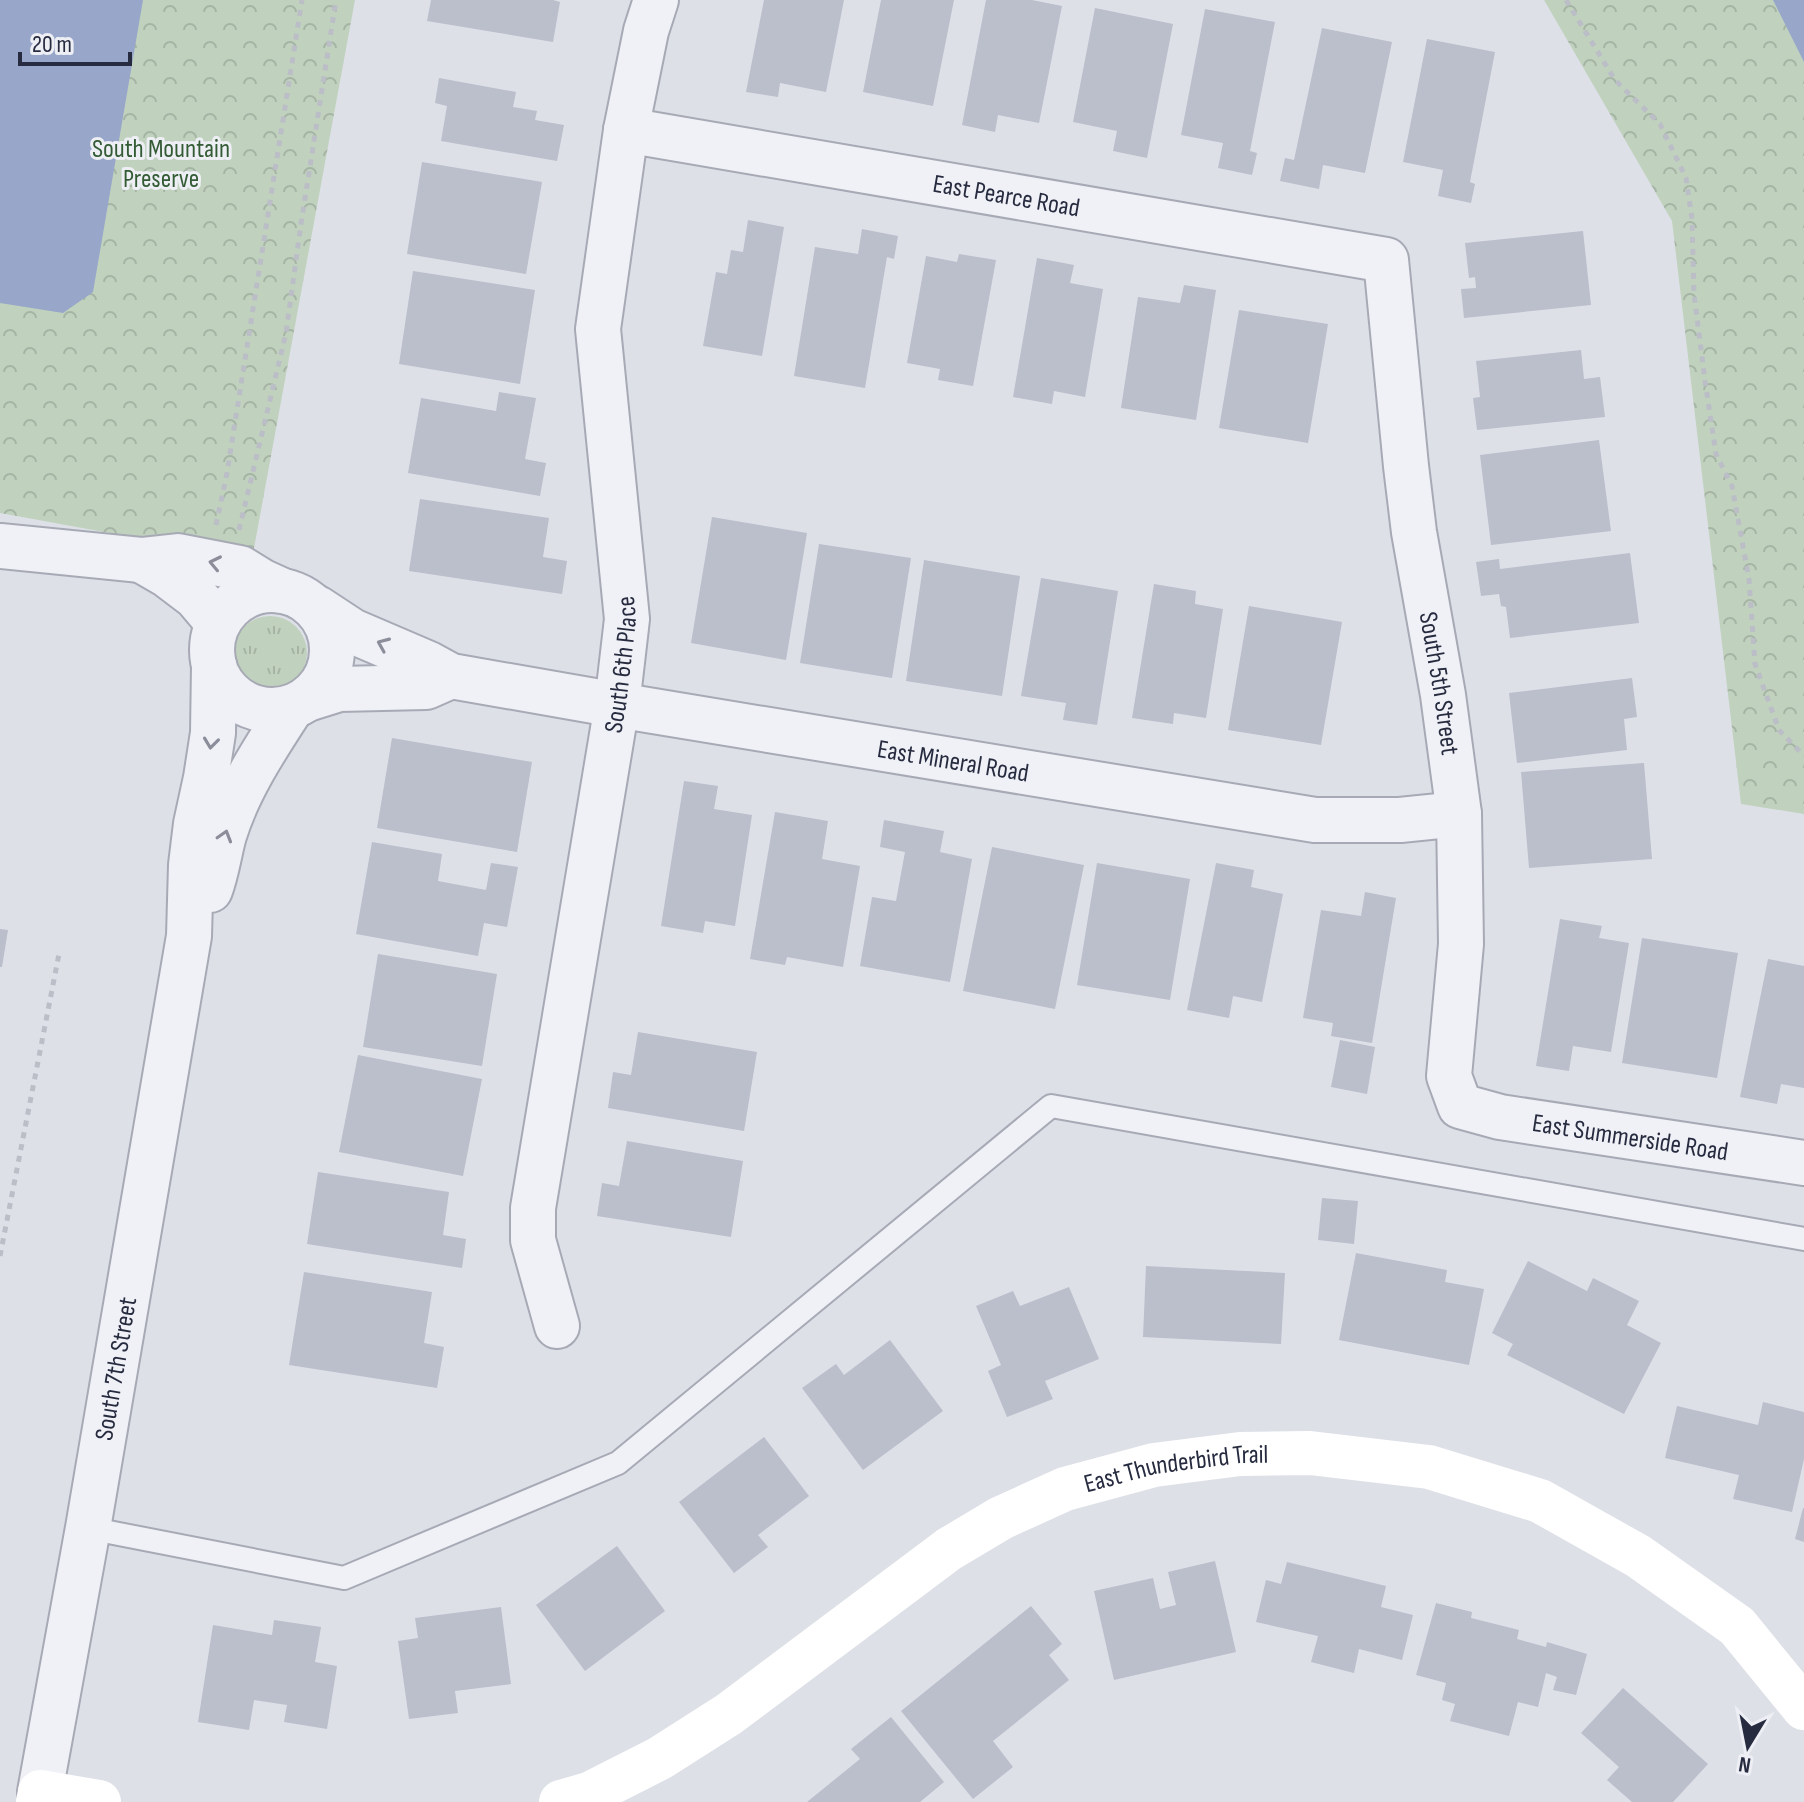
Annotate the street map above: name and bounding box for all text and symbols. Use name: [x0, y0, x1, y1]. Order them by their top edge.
scale bar: [20, 16, 130, 66]
text: 20 m: [32, 30, 72, 59]
park label: South Mountain Preserve: [92, 134, 230, 195]
street label: East Pearce Road: [930, 169, 1082, 224]
one-way arrow: [208, 555, 222, 572]
street label: South 6th Place: [599, 595, 644, 735]
street label: South 5th Street: [1411, 610, 1465, 757]
one-way arrow: [377, 638, 391, 654]
street label: East Mineral Road: [875, 734, 1031, 790]
one-way arrow: [203, 736, 220, 750]
one-way arrow: [216, 830, 232, 844]
street label: East Summerside Road: [1530, 1108, 1730, 1168]
street label: South 7th Street: [89, 1295, 144, 1443]
street label: East Thunderbird Trail: [1081, 1440, 1269, 1500]
north arrow: [1708, 1706, 1788, 1786]
text: N: [1737, 1750, 1753, 1779]

